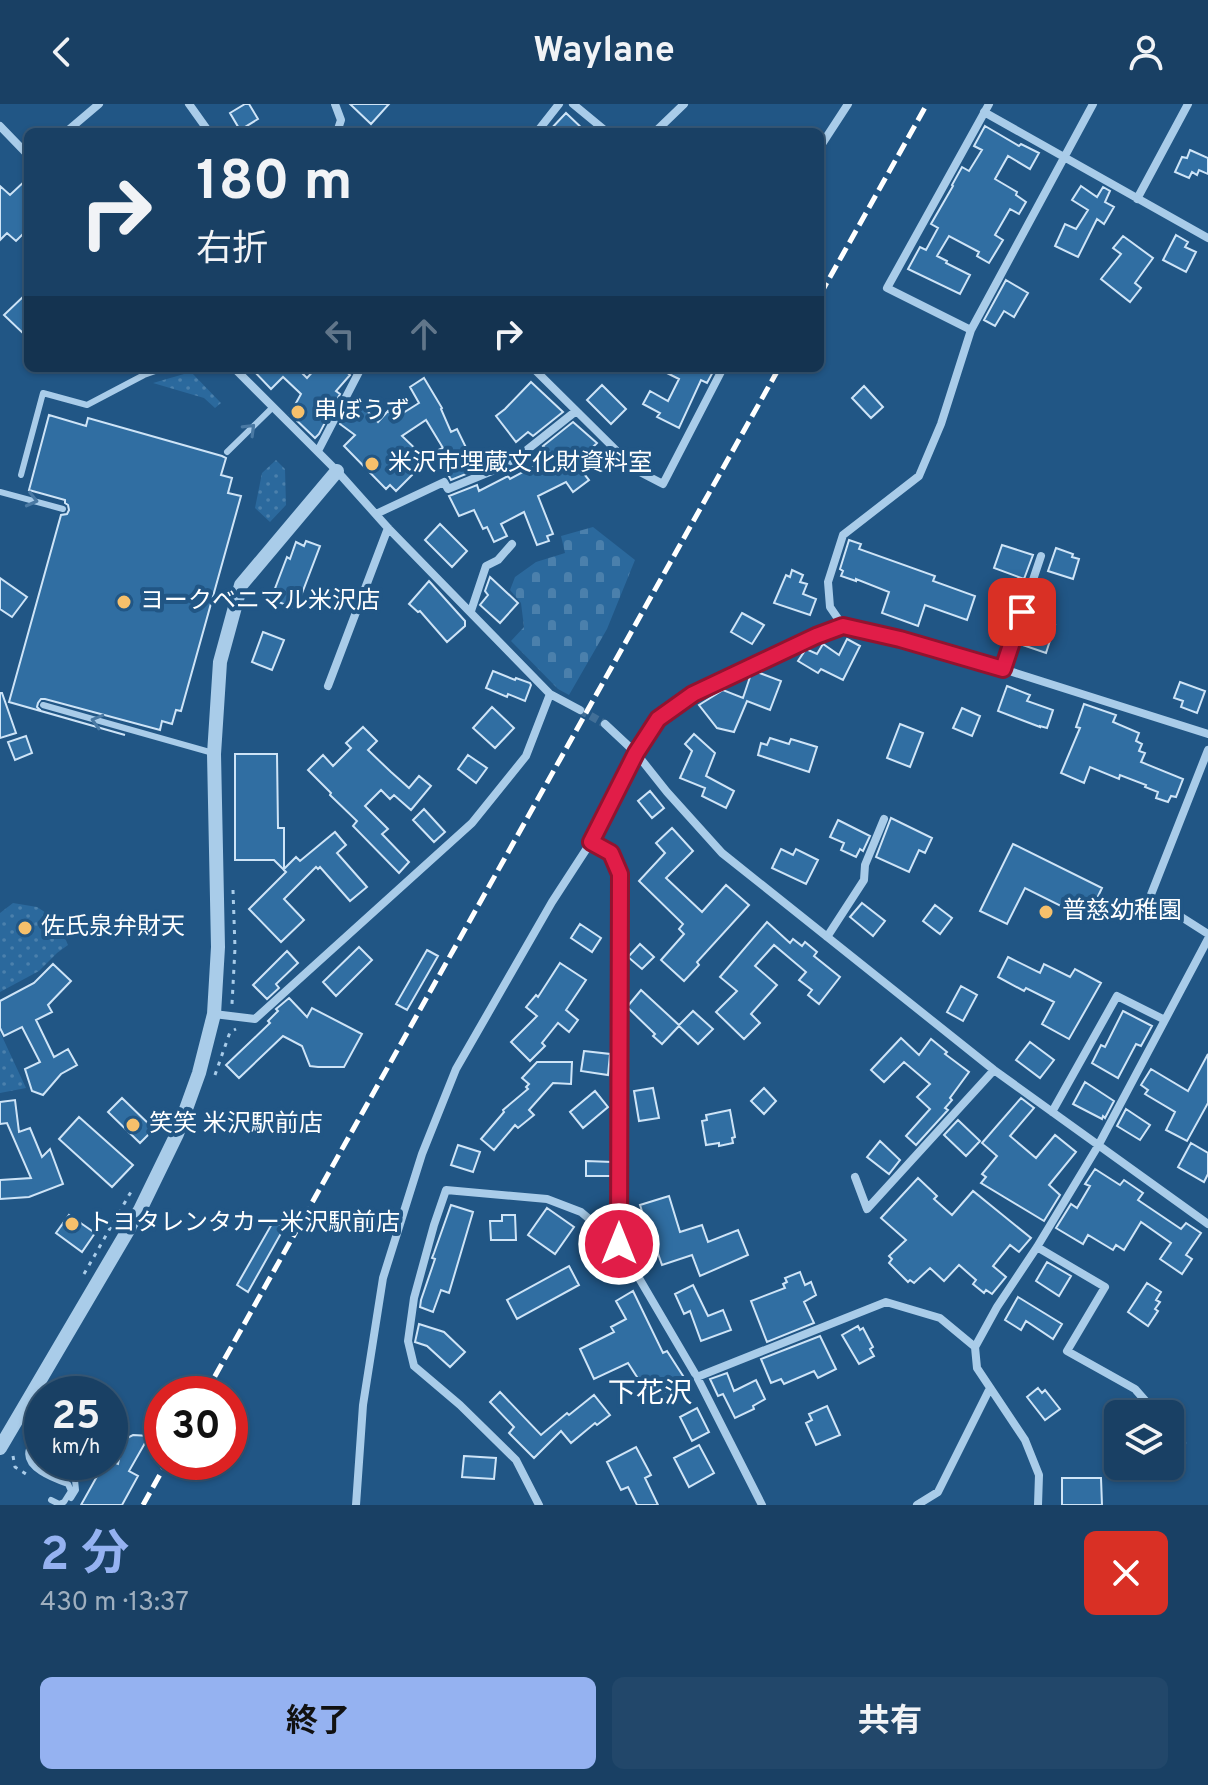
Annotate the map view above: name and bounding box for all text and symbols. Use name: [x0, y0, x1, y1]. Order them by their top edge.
text: Waylane: [533, 29, 675, 75]
icon: back: [40, 30, 84, 74]
icon: person: [1124, 30, 1168, 74]
text: 180 m: [196, 149, 353, 219]
icon: right: [64, 160, 168, 264]
text: 右折: [196, 228, 268, 274]
icon: left: [318, 312, 362, 356]
icon: ahead: [402, 312, 446, 356]
icon: right: [486, 312, 530, 356]
place label: 串ぼうず: [314, 397, 410, 427]
marker: 串ぼうず: [289, 403, 307, 421]
one-way arrow: [241, 424, 255, 438]
place label: 米沢市埋蔵文化財資料室: [388, 449, 652, 479]
marker: 米沢市埋蔵文化財資料室: [363, 455, 381, 473]
one-way arrow: [24, 491, 38, 508]
pin: [988, 578, 1056, 646]
place label: ヨークベニマル米沢店: [140, 587, 380, 617]
icon: arrive: [1000, 590, 1044, 634]
marker: ヨークベニマル米沢店: [115, 593, 133, 611]
one-way arrow: [91, 714, 105, 730]
place label: 普慈幼稚園: [1062, 897, 1182, 927]
marker: 普慈幼稚園: [1037, 903, 1055, 921]
place label: 佐氏泉弁財天: [41, 913, 185, 943]
marker: 佐氏泉弁財天: [16, 919, 34, 937]
place label: 笑笑 米沢駅前店: [149, 1110, 323, 1140]
marker: 笑笑 米沢駅前店: [124, 1116, 142, 1134]
position arrow: [577, 1202, 661, 1286]
place label: トヨタレンタカー米沢駅前店: [88, 1209, 400, 1239]
marker: トヨタレンタカー米沢駅前店: [63, 1215, 81, 1233]
speed limit sign: 30: [144, 1376, 248, 1480]
district label: 下花沢: [608, 1377, 692, 1413]
text: 25: [52, 1393, 100, 1443]
map controls: [1104, 1400, 1184, 1480]
button: layers: [1104, 1400, 1184, 1480]
text: km/h: [52, 1435, 100, 1461]
text: 2 分: [40, 1527, 129, 1587]
button: close: [1084, 1531, 1168, 1615]
text: 430 m · 13:37: [40, 1587, 189, 1620]
button: 終了: [40, 1677, 596, 1769]
button: 共有: [612, 1677, 1168, 1769]

